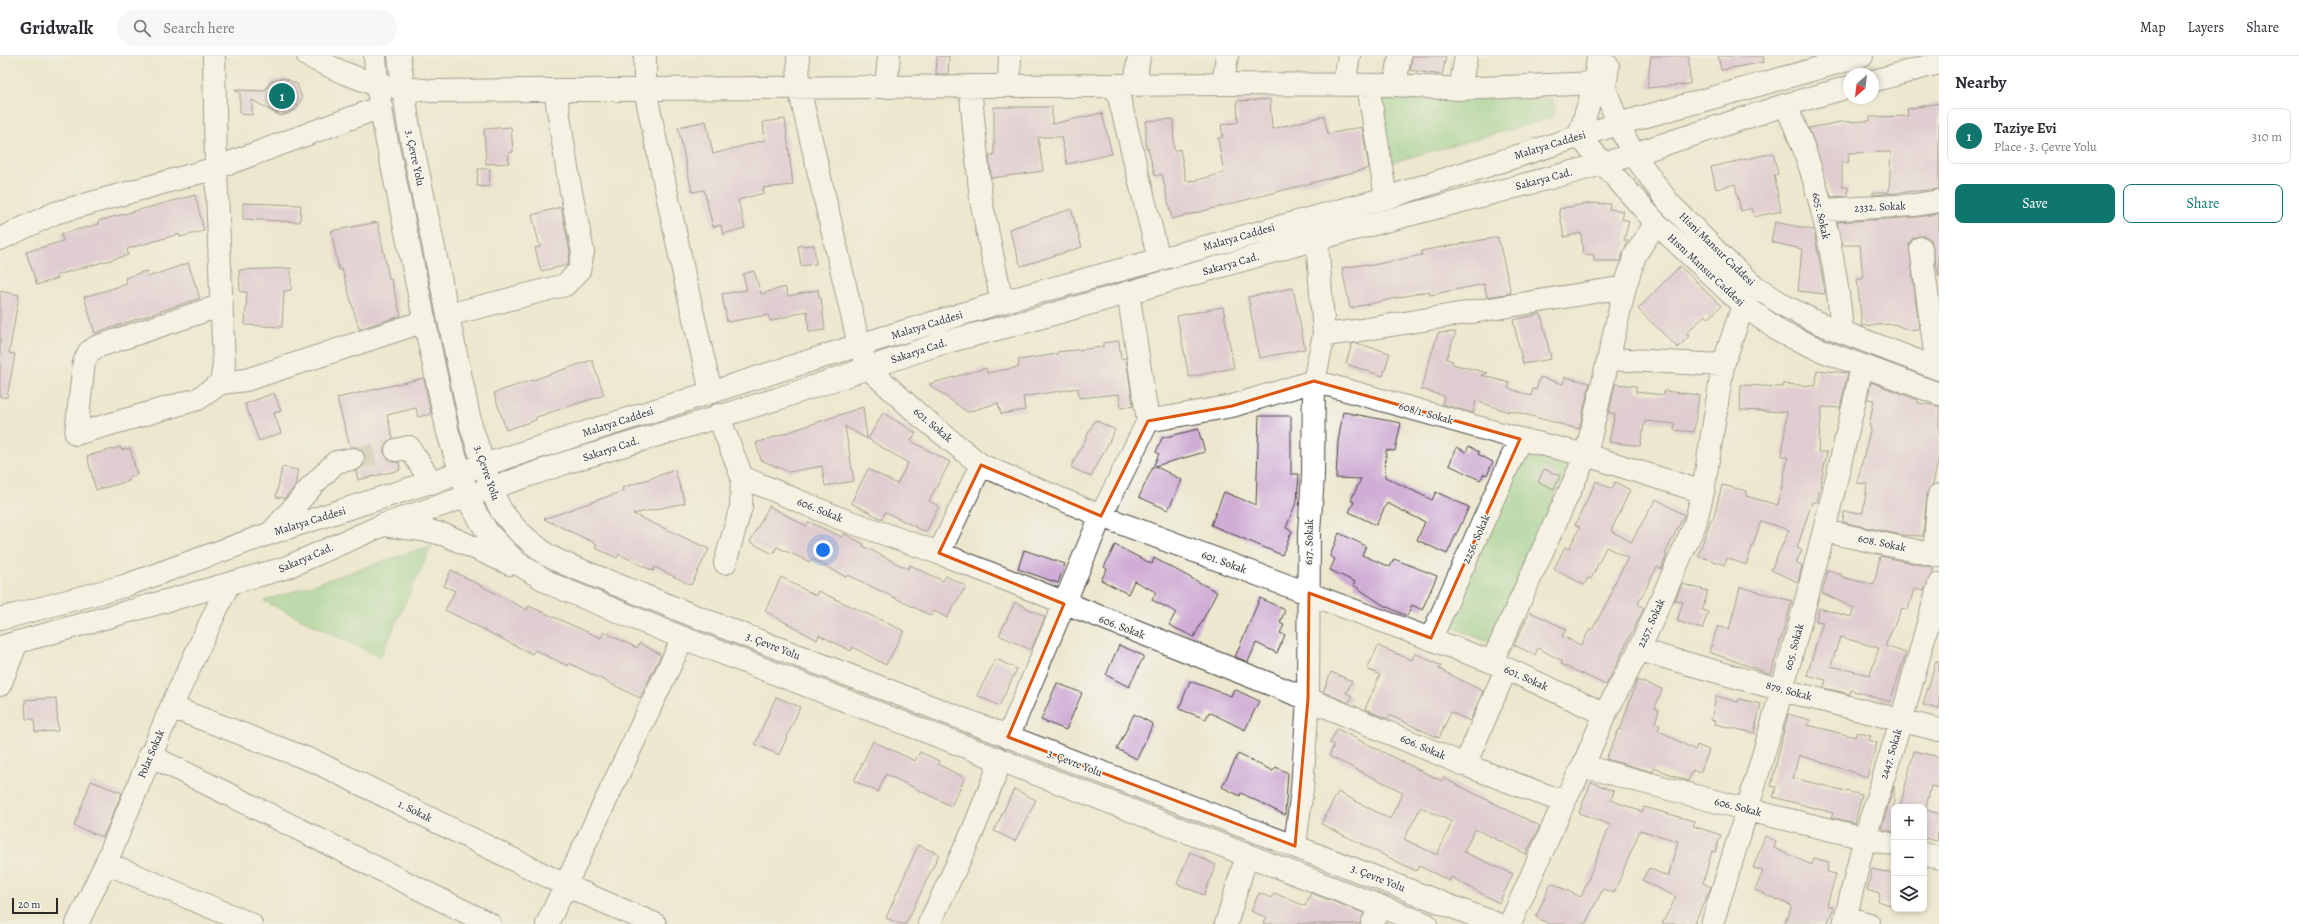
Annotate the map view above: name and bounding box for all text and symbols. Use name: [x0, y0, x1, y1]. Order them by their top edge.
search box: [117, 10, 397, 46]
text: Gridwalk: [20, 15, 93, 41]
icon: search: [131, 17, 153, 39]
text: Search here: [163, 18, 235, 38]
text: Map: [2140, 18, 2166, 37]
text: Layers: [2188, 18, 2224, 37]
text: Share: [2246, 18, 2279, 37]
north arrow: [1843, 68, 1879, 104]
text: Nearby: [1955, 71, 2006, 94]
pin: 1: [269, 81, 295, 111]
text: Taziye Evi: [1994, 118, 2057, 138]
street label: Malatya Caddesi: [1512, 127, 1588, 163]
street label: 3. Çevre Yolu: [402, 128, 428, 188]
text: 1: [1967, 128, 1971, 145]
text: 310 m: [2252, 128, 2282, 145]
text: Place · 3. Çevre Yolu: [1994, 138, 2097, 155]
street label: Sakarya Cad.: [1514, 164, 1574, 194]
button: Save: [1955, 184, 2115, 223]
button: Share: [2123, 184, 2283, 223]
street label: 605. Sokak: [1808, 191, 1834, 242]
street label: 2332. Sokak: [1854, 198, 1907, 216]
street label: Hisni Mansur Caddesi: [1676, 209, 1758, 289]
street label: Malatya Caddesi: [1201, 220, 1277, 254]
street label: Hısnı Mansur Caddesi: [1664, 230, 1748, 310]
street label: Sakarya Cad.: [1201, 249, 1261, 279]
street label: Malatya Caddesi: [889, 307, 965, 343]
street label: Sakarya Cad.: [889, 335, 949, 367]
street label: 608/1. Sokak: [1397, 398, 1455, 428]
street label: Malatya Caddesi: [580, 403, 656, 441]
street label: 601. Sokak: [910, 404, 956, 446]
street label: Sakarya Cad.: [581, 433, 641, 465]
street label: 3. Çevre Yolu: [471, 444, 503, 503]
street label: 606. Sokak: [795, 494, 846, 526]
street label: Malatya Caddesi: [272, 503, 348, 539]
street label: 2256. Sokak: [1458, 511, 1494, 566]
street label: 617. Sokak: [1301, 518, 1317, 565]
street label: 608. Sokak: [1857, 531, 1908, 555]
street label: Sakarya Cad.: [276, 540, 336, 576]
your location: [813, 540, 833, 560]
street label: 601. Sokak: [1199, 547, 1249, 577]
street label: 2257. Sokak: [1634, 596, 1669, 650]
street label: 606. Sokak: [1097, 611, 1148, 643]
street label: 605. Sokak: [1781, 621, 1808, 672]
street label: 3. Çevre Yolu: [744, 629, 802, 663]
street label: 601. Sokak: [1502, 662, 1551, 695]
street label: 879. Sokak: [1764, 678, 1814, 704]
street label: 2447. Sokak: [1876, 726, 1906, 781]
street label: Polat Sokak: [134, 727, 168, 781]
street label: 606. Sokak: [1398, 731, 1449, 764]
street label: 3. Çevre Yolu: [1046, 746, 1104, 780]
street label: 606. Sokak: [1713, 794, 1764, 820]
street label: 1. Sokak: [396, 796, 435, 826]
map controls: [1891, 804, 1927, 912]
button: +: [1891, 804, 1927, 840]
button: −: [1891, 840, 1927, 876]
street label: 3. Çevre Yolu: [1349, 861, 1407, 895]
button: layers: [1891, 876, 1927, 912]
scale bar: [12, 896, 58, 915]
text: 20 m: [18, 897, 40, 912]

